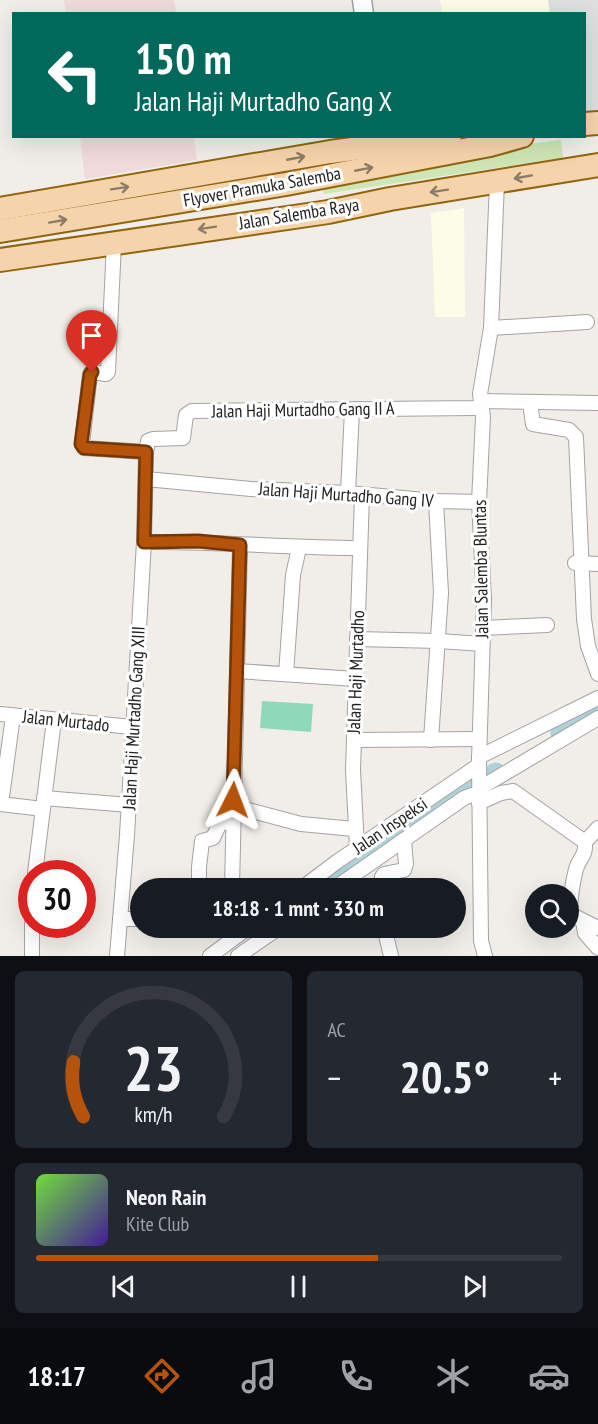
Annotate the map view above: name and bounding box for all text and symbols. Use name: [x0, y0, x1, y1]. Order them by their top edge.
text: 150 m: [135, 31, 232, 86]
icon: left: [36, 36, 114, 114]
text: Jalan Haji Murtadho Gang X: [135, 84, 392, 118]
one-way arrow: [286, 152, 306, 163]
street label: Flyover Pramuka Salemba: [181, 161, 343, 212]
one-way arrow: [354, 163, 373, 174]
one-way arrow: [514, 172, 534, 183]
one-way arrow: [109, 182, 129, 193]
one-way arrow: [429, 186, 449, 197]
street label: Jalan Salemba Raya: [236, 193, 361, 235]
one-way arrow: [47, 216, 67, 227]
one-way arrow: [198, 223, 218, 234]
pin: [66, 310, 117, 372]
icon: arrive: [75, 319, 108, 352]
street label: Jalan Haji Murtadho Gang II A: [210, 396, 395, 423]
street label: Jalan Haji Murtadho Gang IV: [257, 477, 435, 512]
street label: Jalan Salemba Bluntas: [468, 500, 493, 639]
street label: Jalan Haji Murtadho: [342, 610, 369, 735]
street label: Jalan Haji Murtadho Gang XIII: [117, 626, 150, 811]
street label: Jalan Murtado: [21, 704, 111, 737]
position arrow: [201, 768, 265, 832]
street label: Jalan Inspeksi: [347, 792, 431, 859]
speed limit sign: 30: [18, 860, 96, 938]
map controls: [525, 884, 579, 938]
button: search: [525, 884, 579, 938]
text: 18:18 · 1 mnt · 330 m: [212, 894, 384, 922]
text: AC: [328, 1017, 346, 1043]
text: 23: [123, 1027, 183, 1108]
text: 20.5°: [400, 1047, 490, 1105]
text: −: [328, 1056, 341, 1099]
text: +: [548, 1056, 562, 1099]
text: km/h: [134, 1100, 172, 1128]
text: Neon Rain: [126, 1183, 206, 1211]
text: Kite Club: [126, 1211, 189, 1237]
icon: previous: [107, 1270, 140, 1303]
icon: pause: [282, 1270, 315, 1303]
icon: next: [458, 1270, 491, 1303]
icon: directions: [141, 1355, 183, 1397]
icon: music: [238, 1355, 280, 1397]
icon: phone: [335, 1355, 377, 1397]
icon: climate: [432, 1355, 474, 1397]
icon: car: [528, 1355, 570, 1397]
text: 18:17: [27, 1359, 86, 1393]

